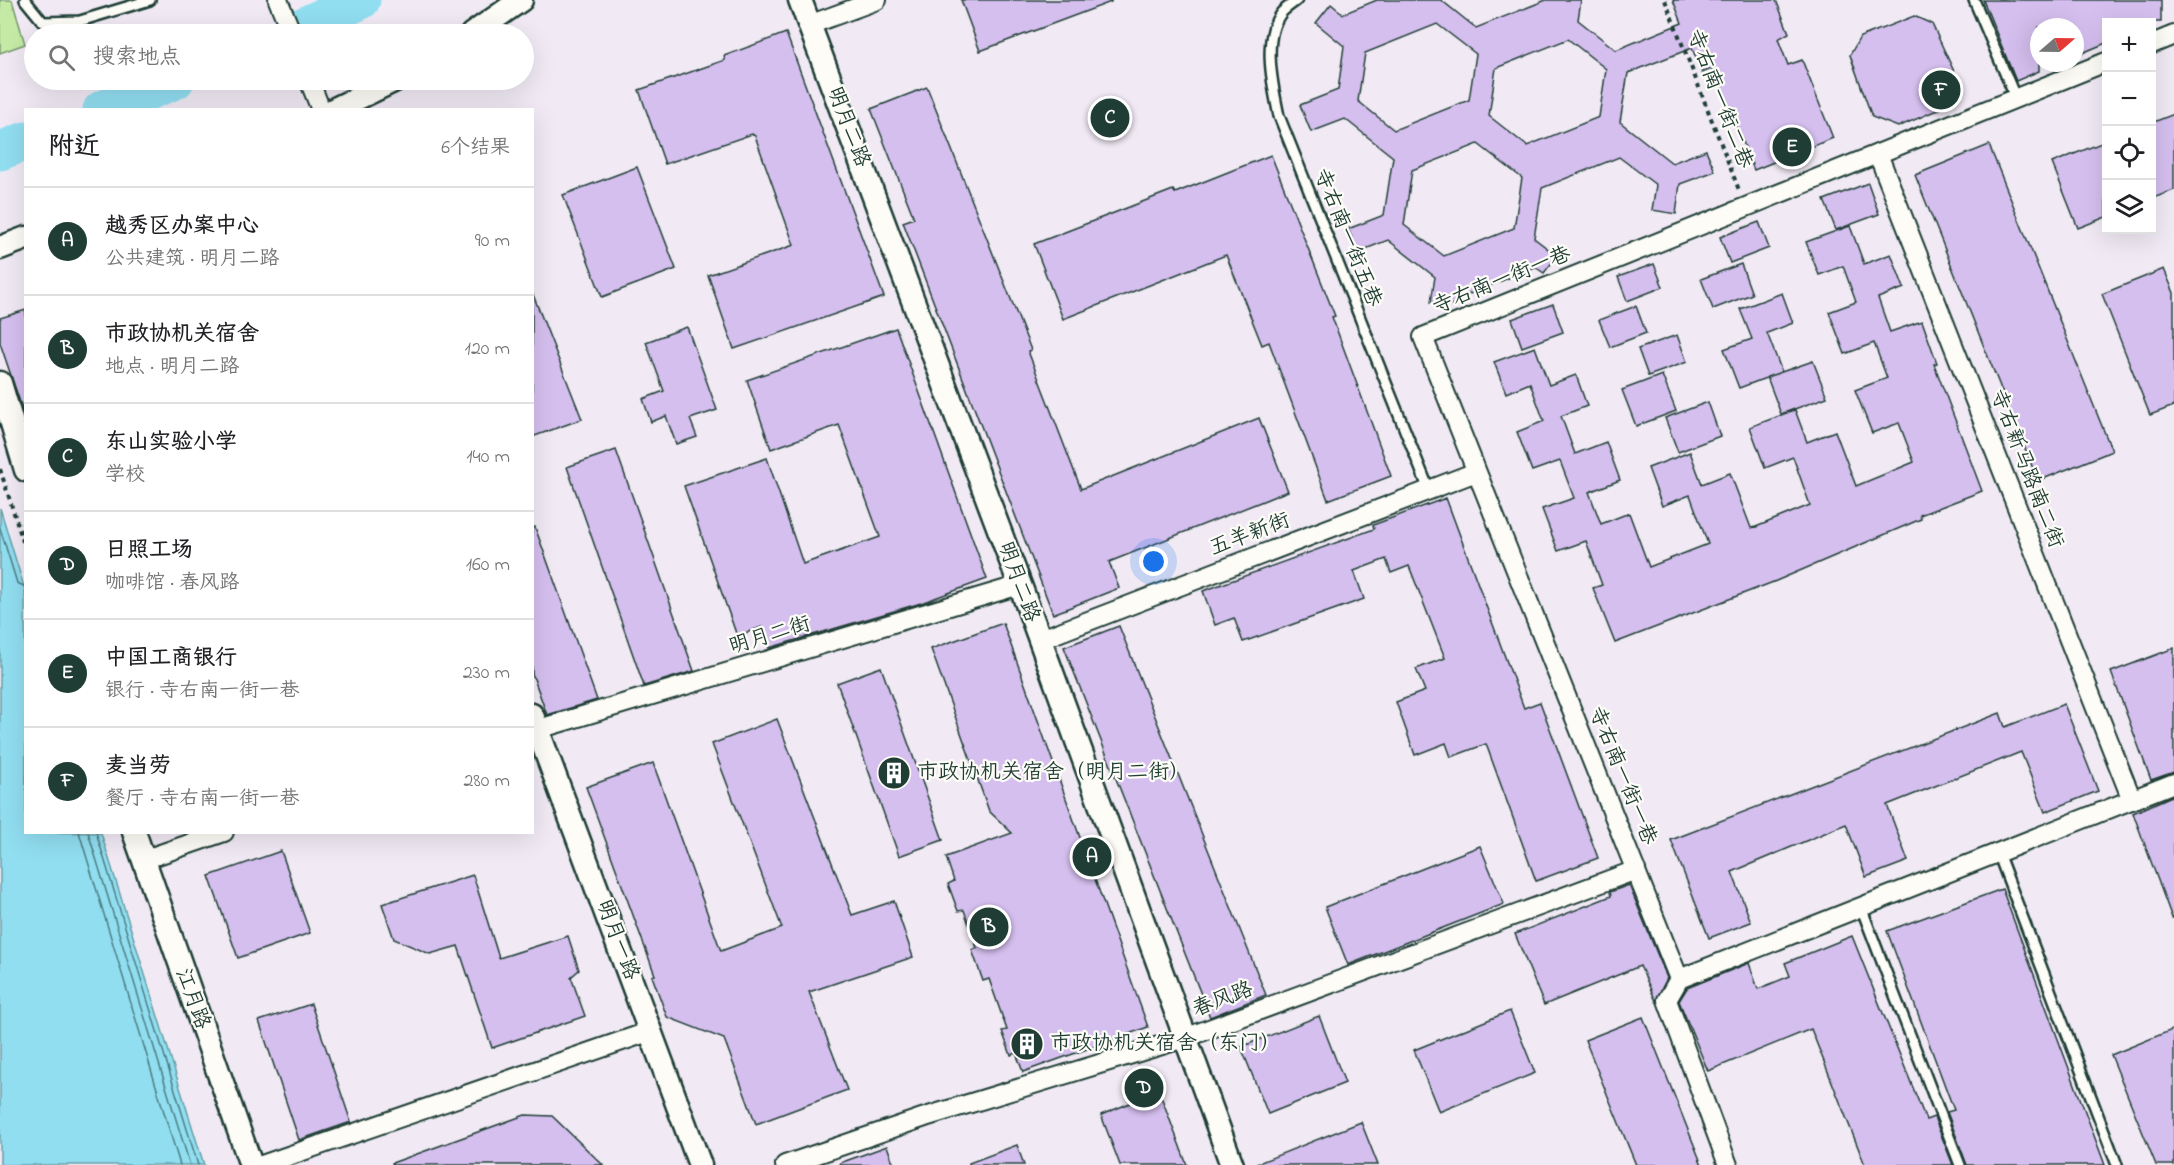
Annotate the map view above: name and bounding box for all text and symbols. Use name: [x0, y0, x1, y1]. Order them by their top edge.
north arrow: [2030, 18, 2084, 72]
map controls: [2102, 18, 2156, 234]
button: +: [2102, 18, 2156, 72]
search box: [24, 24, 534, 90]
street label: 寺右南一街二巷: [1679, 25, 1759, 173]
icon: search: [45, 41, 78, 74]
text: 搜索地点: [93, 42, 181, 74]
pin: F: [1922, 68, 1960, 112]
button: −: [2102, 72, 2156, 126]
street label: 明月二路: [819, 82, 877, 172]
pin: C: [1090, 96, 1130, 140]
pin: E: [1772, 124, 1812, 170]
button: locate: [2102, 126, 2156, 180]
text: 附近: [48, 129, 100, 167]
text: 6个结果: [441, 134, 510, 163]
street label: 寺右南一街五巷: [1306, 164, 1388, 312]
button: layers: [2102, 180, 2156, 234]
text: 越秀区办案中心: [105, 211, 259, 243]
text: A: [61, 227, 74, 256]
text: 90 m: [475, 227, 510, 256]
street label: 寺右南一街一巷: [1428, 240, 1576, 322]
text: 公共建筑 · 明月二路: [105, 245, 279, 274]
text: 市政协机关宿舍: [105, 319, 259, 351]
text: B: [61, 335, 74, 364]
text: 120 m: [465, 335, 510, 364]
text: 地点 · 明月二路: [105, 353, 239, 382]
street label: 寺右新马路南二街: [1982, 385, 2070, 553]
text: 东山实验小学: [105, 427, 237, 459]
text: C: [62, 443, 73, 472]
text: 140 m: [466, 443, 510, 472]
text: 学校: [105, 461, 145, 490]
street label: 五羊新街: [1205, 506, 1295, 564]
text: 日照工场: [105, 535, 193, 567]
street label: 明月二路: [990, 537, 1046, 627]
your location: [1139, 547, 1168, 576]
text: D: [60, 551, 75, 580]
text: 160 m: [466, 551, 510, 580]
text: 咖啡馆 · 春风路: [105, 569, 239, 598]
street label: 明月二街: [725, 609, 815, 663]
text: 中国工商银行: [105, 643, 237, 675]
text: E: [61, 659, 74, 688]
text: 230 m: [463, 659, 510, 688]
text: 银行 · 寺右南一街一巷: [105, 677, 299, 706]
street label: 寺右南一街一巷: [1581, 702, 1663, 850]
text: 麦当劳: [105, 751, 171, 783]
building icon: 市政协机关宿舍（明月二街）: [876, 755, 912, 791]
place label: 市政协机关宿舍（明月二街）: [917, 758, 1190, 788]
text: F: [61, 767, 74, 796]
text: 280 m: [463, 767, 510, 796]
text: 餐厅 · 寺右南一街一巷: [105, 785, 299, 814]
pin: A: [1072, 834, 1112, 880]
street label: 明月一路: [588, 895, 646, 985]
pin: B: [970, 904, 1008, 950]
street label: 江月路: [167, 964, 217, 1034]
street label: 春风路: [1188, 975, 1258, 1025]
building icon: 市政协机关宿舍（东门）: [1009, 1026, 1045, 1062]
place label: 市政协机关宿舍（东门）: [1050, 1029, 1281, 1059]
pin: D: [1124, 1066, 1164, 1110]

